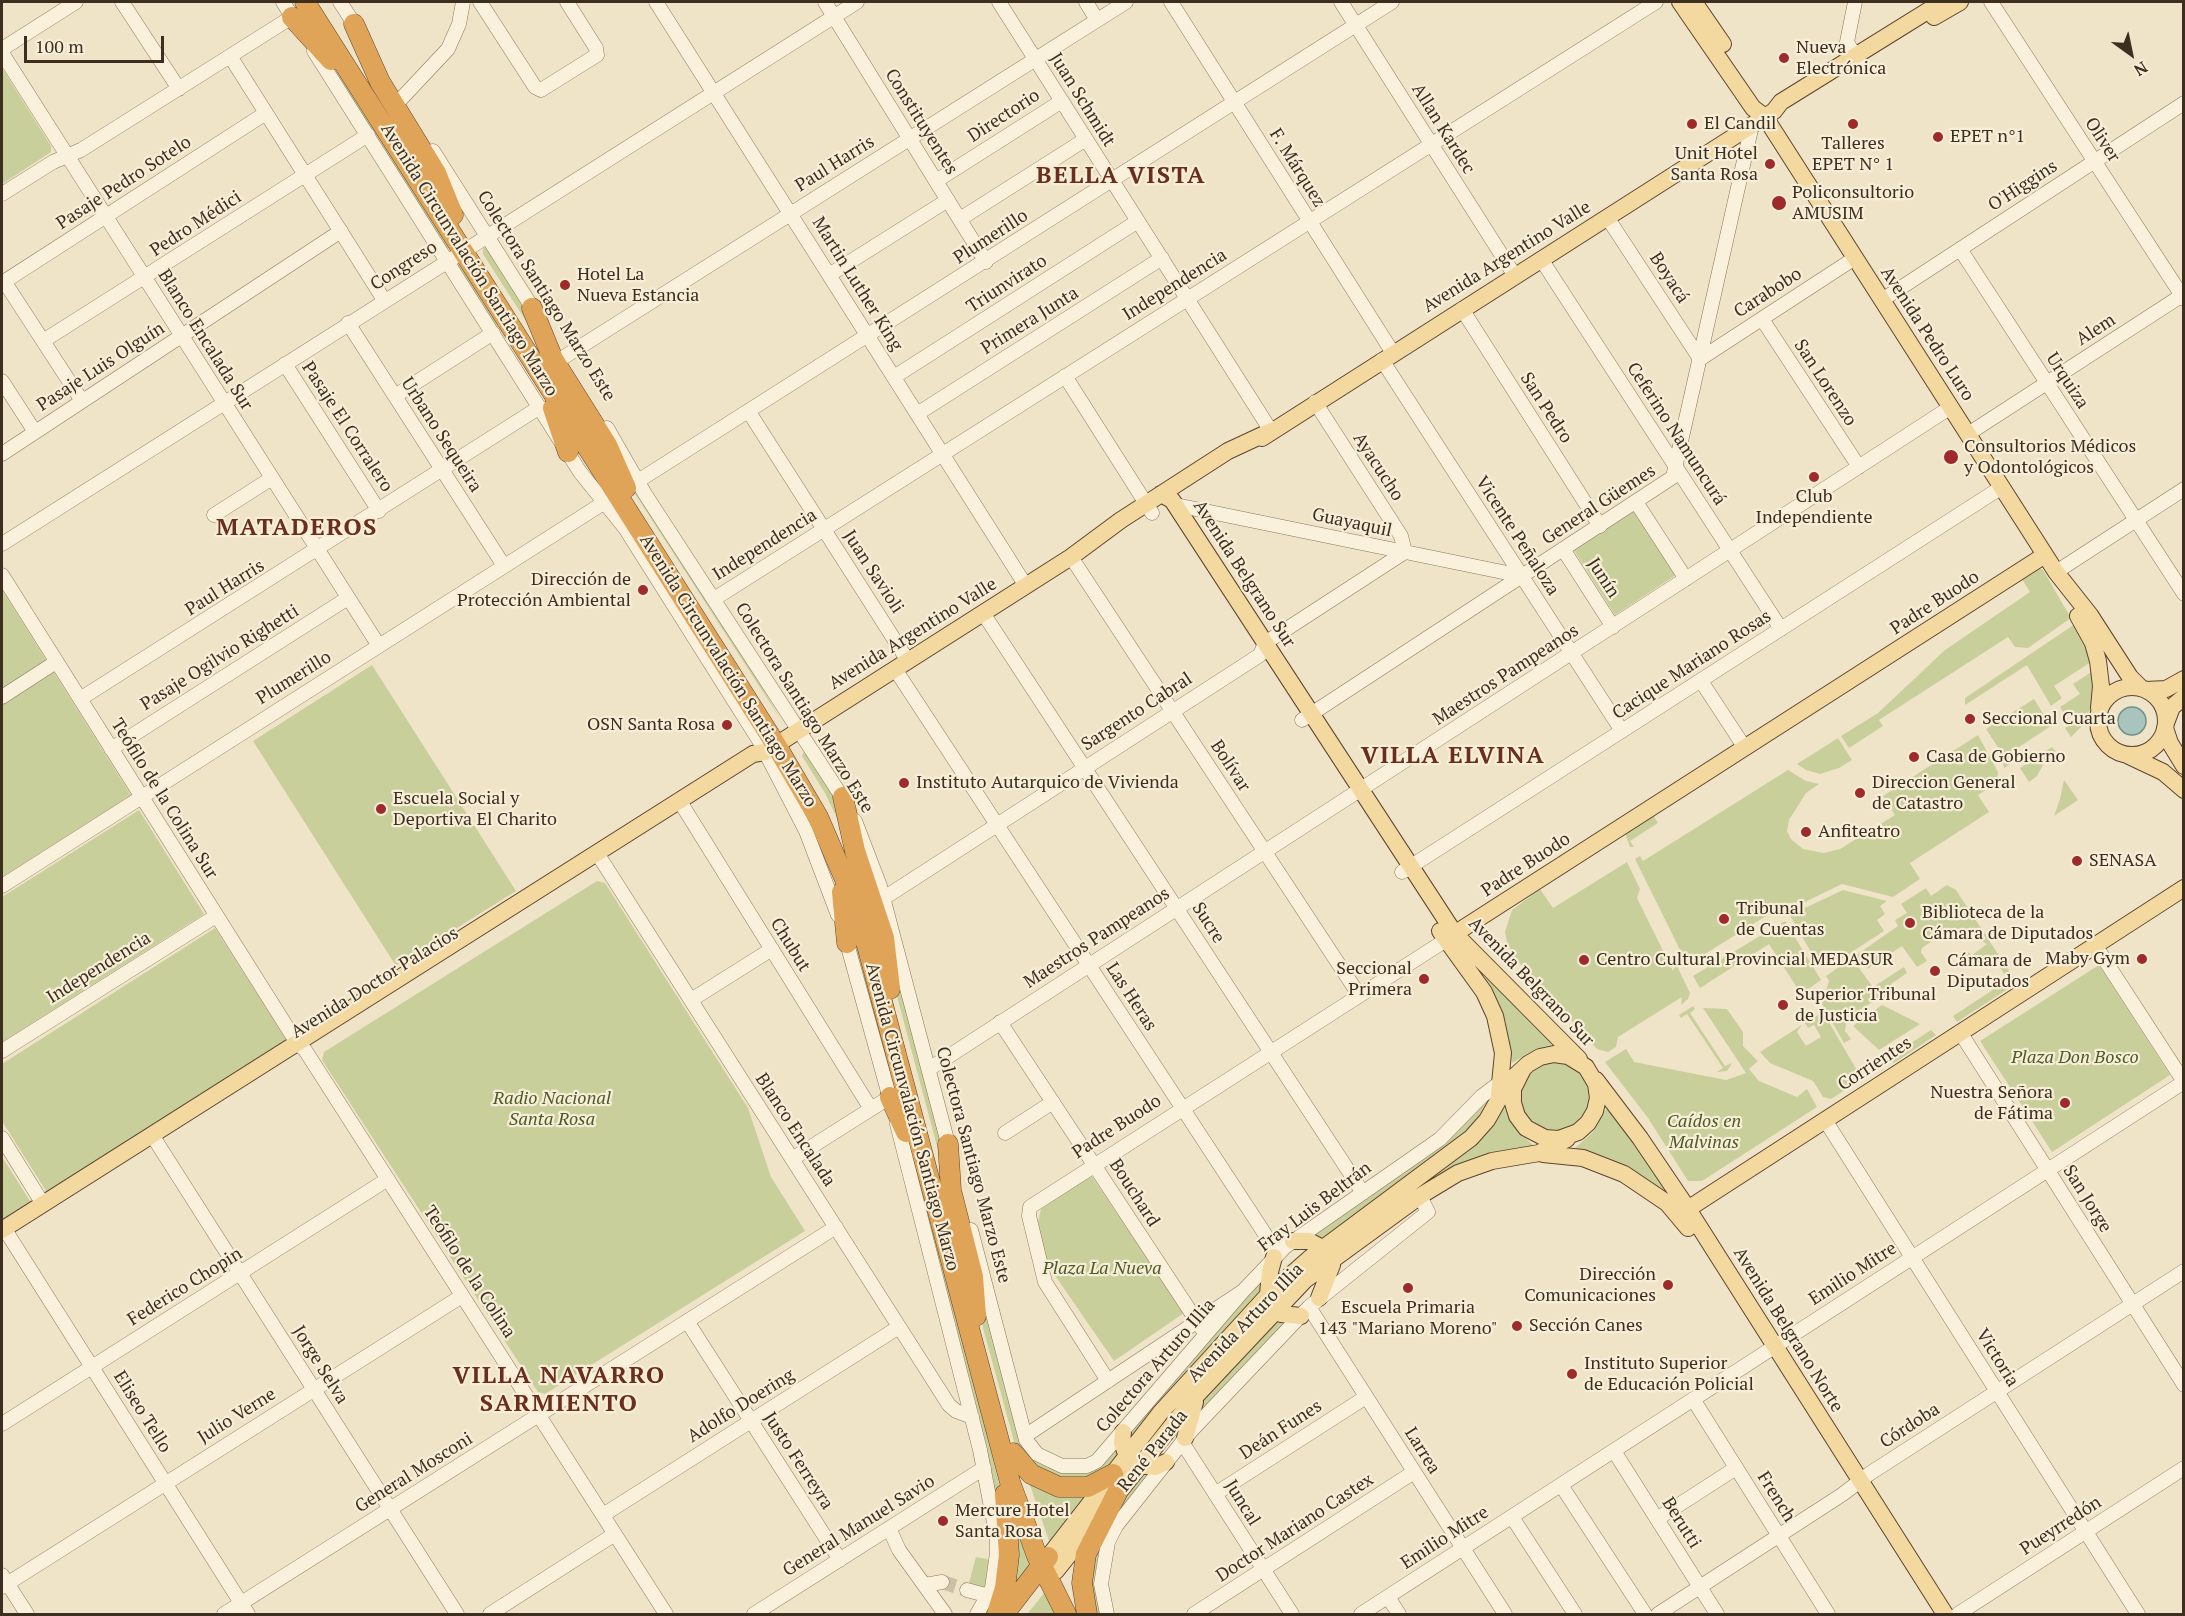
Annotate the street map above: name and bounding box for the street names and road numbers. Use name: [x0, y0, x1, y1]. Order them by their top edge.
street label: Juan Schmidt: [1045, 49, 1119, 151]
street label: Constituyentes: [880, 65, 962, 179]
street label: Allan Kardec: [1407, 80, 1479, 178]
street label: Directorio: [964, 85, 1044, 147]
street label: Oliver: [2080, 114, 2124, 166]
street label: Avenida Circunvalación Santiago Marzo: [376, 120, 562, 400]
street label: F. Márquez: [1264, 125, 1330, 211]
street label: Pasaje Pedro Sotelo: [53, 131, 195, 235]
street label: Paul Harris: [791, 131, 879, 197]
street label: O'Higgins: [1984, 156, 2062, 216]
street label: Pedro Médici: [146, 187, 246, 261]
street label: Colectora Santiago Marzo Este: [472, 187, 620, 405]
street label: Avenida Argentino Valle: [1419, 196, 1595, 318]
street label: Plumerillo: [950, 205, 1032, 269]
street label: Martin Luther King: [807, 213, 907, 355]
street label: Congreso: [367, 237, 441, 295]
street label: Independencia: [1119, 244, 1231, 326]
street label: Boyacá: [1645, 248, 1693, 308]
street label: Triunvirato: [963, 250, 1051, 318]
street label: Carabobo: [1730, 263, 1806, 323]
street label: Avenida Pedro Luro: [1875, 263, 1979, 405]
street label: Blanco Encalada Sur: [153, 266, 257, 414]
street label: Primera Junta: [977, 282, 1083, 360]
street label: Alem: [2072, 309, 2120, 351]
street label: Pasaje Luis Olguín: [33, 318, 169, 416]
street label: San Lorenzo: [1789, 336, 1861, 430]
street label: Urquiza: [2041, 349, 2093, 413]
street label: Pasaje El Corralero: [297, 358, 397, 496]
street label: Ceferino Namuncurá: [1622, 359, 1730, 509]
street label: San Pedro: [1515, 369, 1577, 447]
street label: Urbano Sequeira: [396, 374, 486, 496]
street label: Ayacucho: [1348, 429, 1408, 505]
street label: General Güemes: [1538, 460, 1660, 550]
street label: Vicente Peñaloza: [1470, 472, 1564, 600]
street label: Avenida Belgrano Sur: [1188, 496, 1300, 652]
street label: Independencia: [709, 504, 821, 586]
street label: Guayaquil: [1310, 504, 1394, 542]
street label: Juan Savioli: [838, 526, 908, 618]
street label: Avenida Circunvalación Santiago Marzo: [635, 531, 821, 811]
street label: Junín: [1582, 554, 1624, 602]
street label: Paul Harris: [181, 555, 269, 621]
street label: Padre Buodo: [1887, 566, 1983, 640]
street label: Avenida Argentino Valle: [825, 573, 1001, 695]
street label: Colectora Santiago Marzo Este: [730, 599, 878, 817]
street label: Pasaje Ogilvio Righetti: [137, 600, 303, 716]
street label: Cacique Mariano Rosas: [1609, 606, 1775, 724]
street label: Maestros Pampeanos: [1429, 620, 1583, 730]
street label: Plumerillo: [253, 647, 335, 709]
street label: Sargento Cabral: [1078, 668, 1196, 756]
street label: Teófilo de la Colina Sur: [106, 715, 222, 883]
street label: Bolívar: [1205, 736, 1255, 796]
street label: Padre Buodo: [1478, 828, 1574, 902]
street label: Maestros Pampeanos: [1020, 883, 1174, 993]
street label: Sucre: [1187, 899, 1229, 947]
street label: Avenida Belgrano Sur: [1464, 913, 1598, 1051]
street label: Chubut: [765, 914, 815, 976]
street label: Avenida Doctor Palacios: [287, 923, 463, 1043]
street label: Independencia: [43, 927, 155, 1009]
street label: Las Heras: [1101, 959, 1161, 1035]
street label: Avenida Circunvalación Santiago Marzo: [860, 961, 964, 1273]
street label: Corrientes: [1834, 1032, 1916, 1096]
street label: Colectora Santiago Marzo Este: [931, 1044, 1015, 1286]
street label: Blanco Encalada: [750, 1069, 840, 1191]
street label: Padre Buodo: [1069, 1090, 1165, 1164]
street label: Bouchard: [1104, 1155, 1164, 1231]
street label: Fray Luis Beltrán: [1254, 1157, 1376, 1257]
street label: San Jorge: [2058, 1161, 2116, 1237]
street label: Teófilo de la Colina: [418, 1202, 520, 1342]
street label: Emilio Mitre: [1805, 1238, 1901, 1310]
street label: Federico Chopin: [124, 1243, 246, 1331]
street label: Avenida Belgrano Norte: [1728, 1244, 1848, 1416]
street label: Avenida Arturo Illia: [1184, 1259, 1308, 1387]
street label: Colectora Arturo Illia: [1092, 1295, 1220, 1437]
street label: Jorge Selva: [287, 1322, 353, 1408]
street label: Victoria: [1971, 1325, 2023, 1391]
street label: Adolfo Doering: [684, 1365, 798, 1447]
street label: Eliseo Tello: [108, 1367, 176, 1457]
street label: Julio Verne: [194, 1384, 280, 1448]
street label: Deán Funes: [1236, 1395, 1326, 1465]
street label: Córdoba: [1876, 1399, 1944, 1453]
street label: René Parada: [1113, 1406, 1193, 1496]
street label: Justo Ferreyra: [759, 1408, 837, 1514]
street label: Larrea: [1399, 1424, 1445, 1478]
street label: General Mosconi: [351, 1428, 477, 1518]
street label: French: [1752, 1468, 1800, 1526]
street label: Doctor Mariano Castex: [1212, 1469, 1378, 1587]
street label: General Manuel Savio: [779, 1471, 939, 1581]
street label: Juncal: [1220, 1476, 1264, 1530]
street label: Pueyrredón: [2016, 1492, 2106, 1560]
street label: Berutti: [1657, 1493, 1705, 1553]
street label: Emilio Mitre: [1397, 1502, 1493, 1574]

